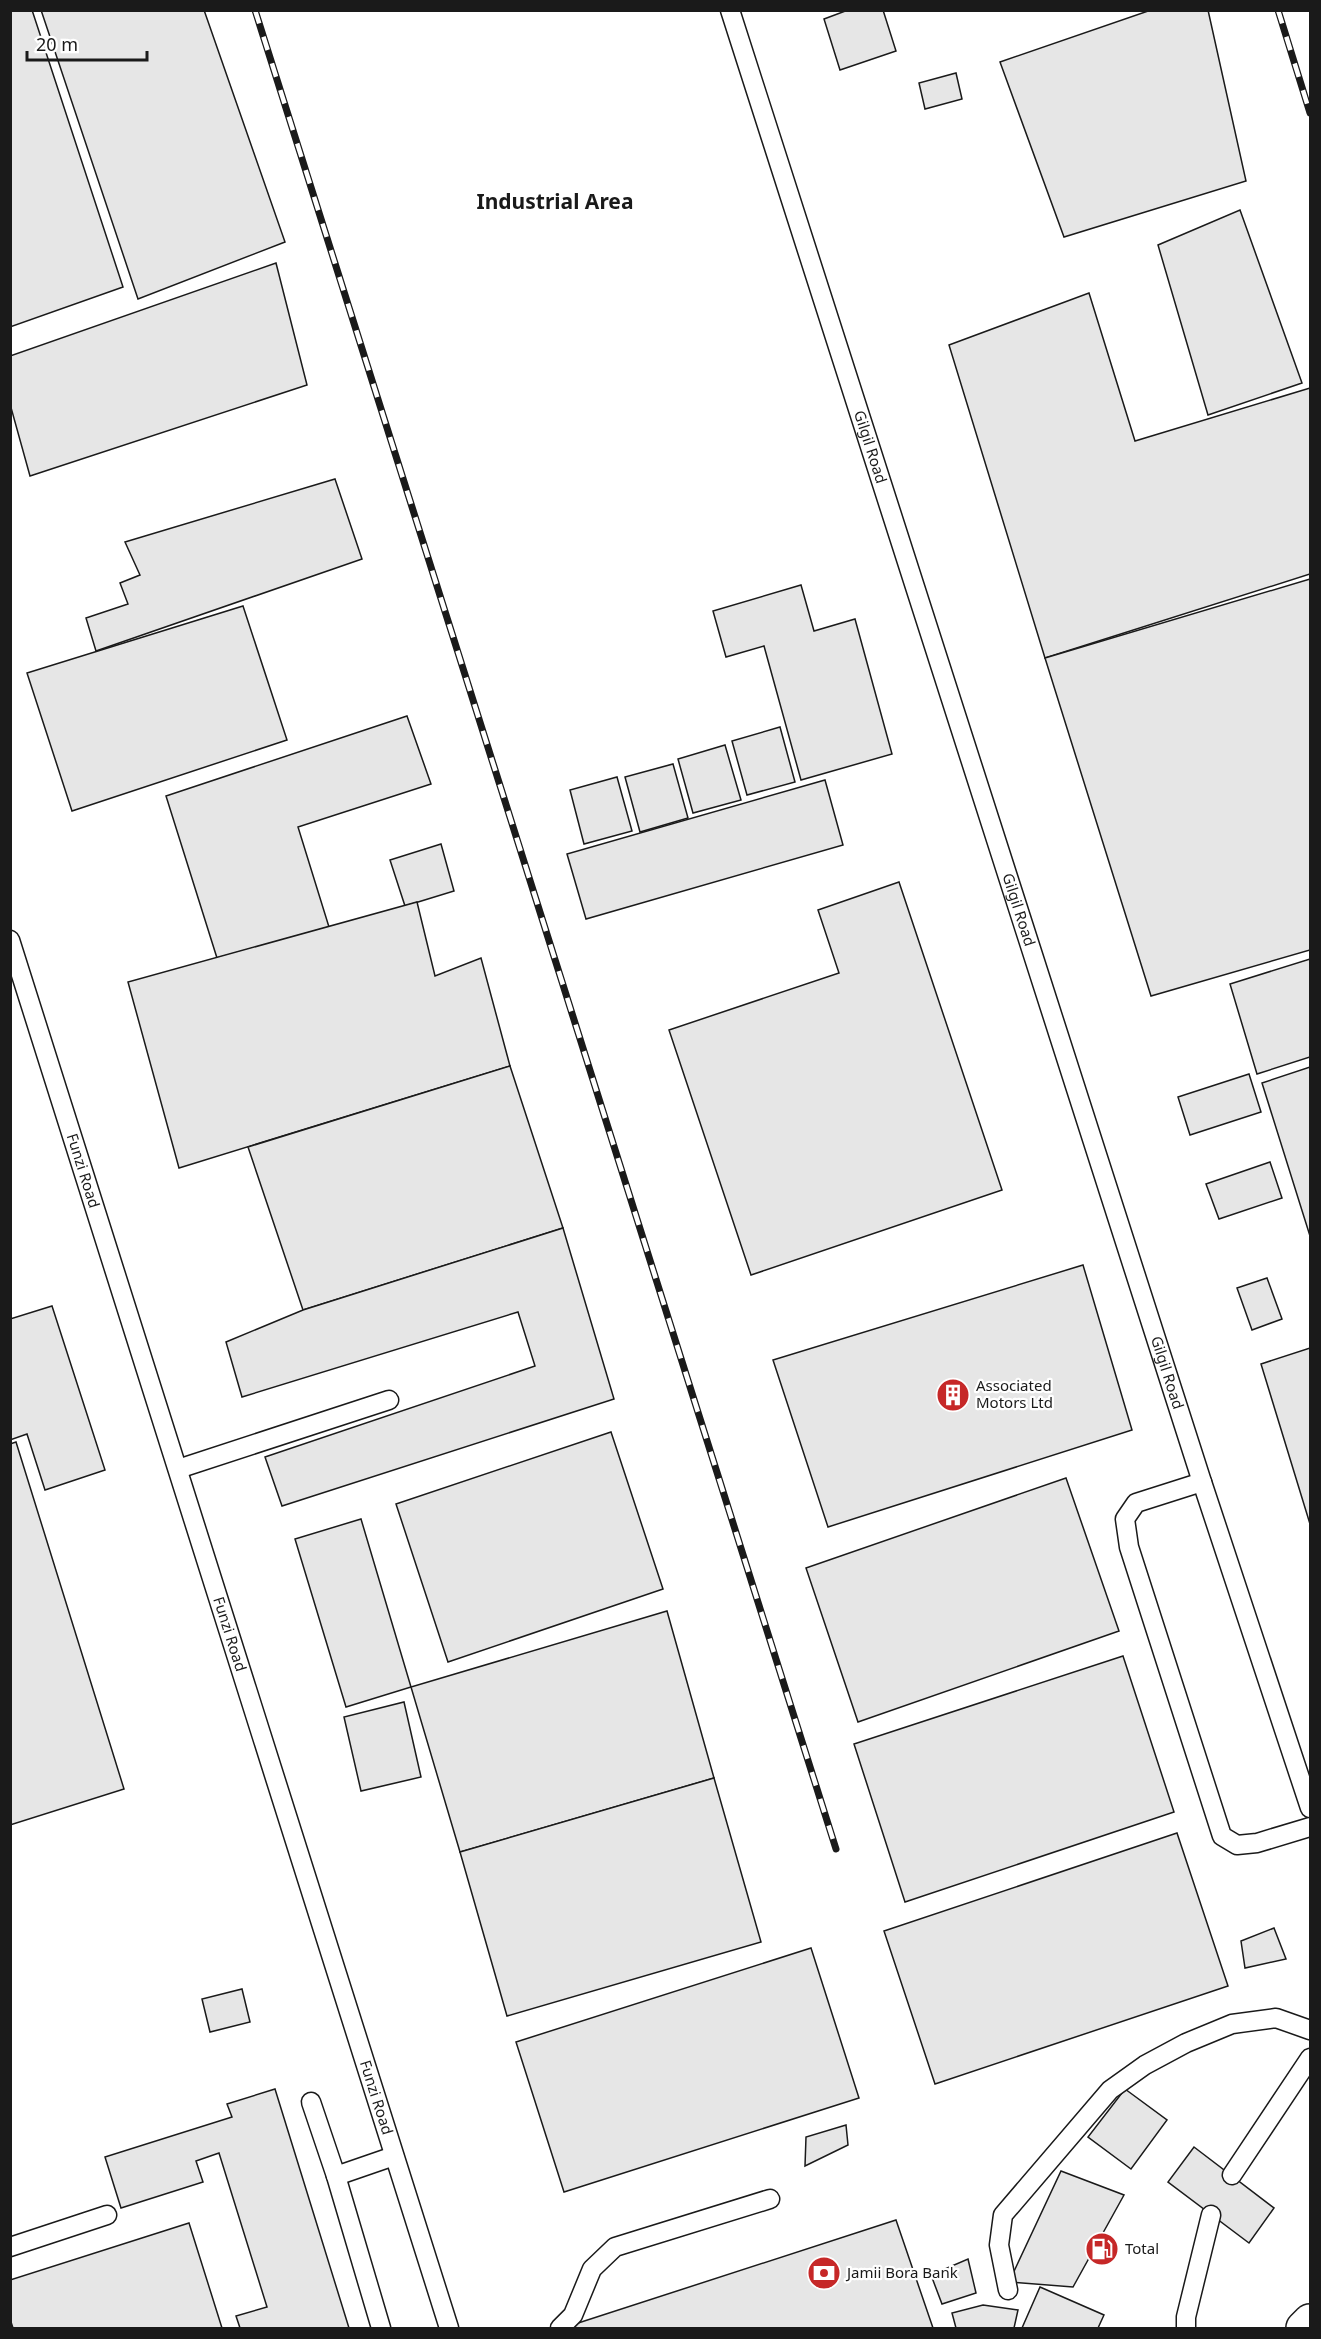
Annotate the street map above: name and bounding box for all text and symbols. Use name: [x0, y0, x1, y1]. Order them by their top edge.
scale bar: [27, 24, 147, 62]
text: 20 m: [36, 32, 78, 56]
district label: Industrial Area: [477, 187, 633, 215]
street label: Gilgil Road: [850, 408, 892, 486]
street label: Gilgil Road: [998, 870, 1041, 949]
street label: Funzi Road: [63, 1131, 105, 1210]
street label: Gilgil Road: [1147, 1333, 1189, 1411]
place label: Associated Motors Ltd: [976, 1375, 1053, 1412]
building icon: Associated Motors Ltd: [935, 1377, 971, 1413]
street label: Funzi Road: [209, 1594, 252, 1674]
street label: Funzi Road: [356, 2057, 398, 2137]
fuel station icon: Total: [1084, 2231, 1120, 2267]
place label: Total: [1125, 2238, 1159, 2258]
bank icon: Jamii Bora Bank: [806, 2255, 842, 2291]
place label: Jamii Bora Bank: [845, 2262, 958, 2282]

